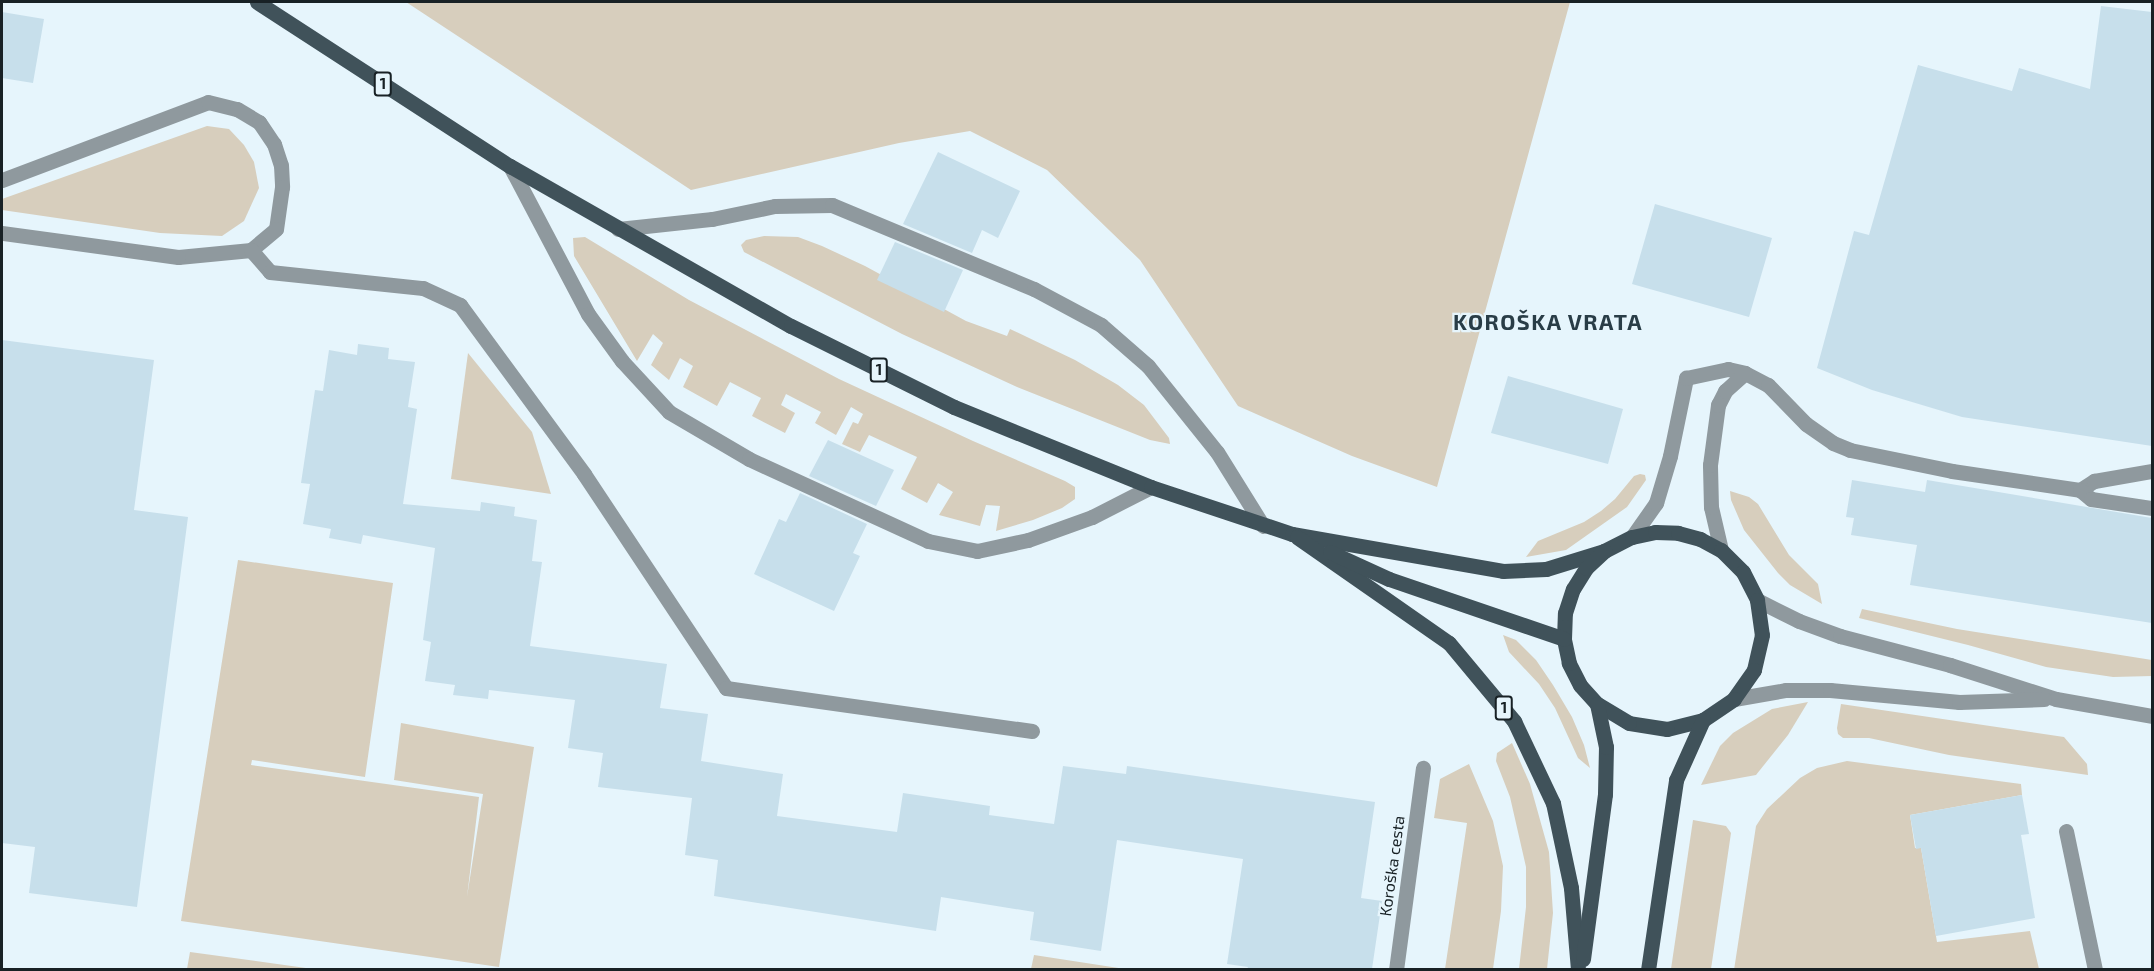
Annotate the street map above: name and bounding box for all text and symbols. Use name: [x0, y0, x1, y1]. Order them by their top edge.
road number: 1: [372, 72, 394, 96]
district label: KOROŠKA VRATA: [1452, 309, 1644, 335]
road number: 1: [868, 358, 890, 382]
road number: 1: [1494, 696, 1514, 720]
street label: Koroška cesta: [1375, 814, 1409, 918]

